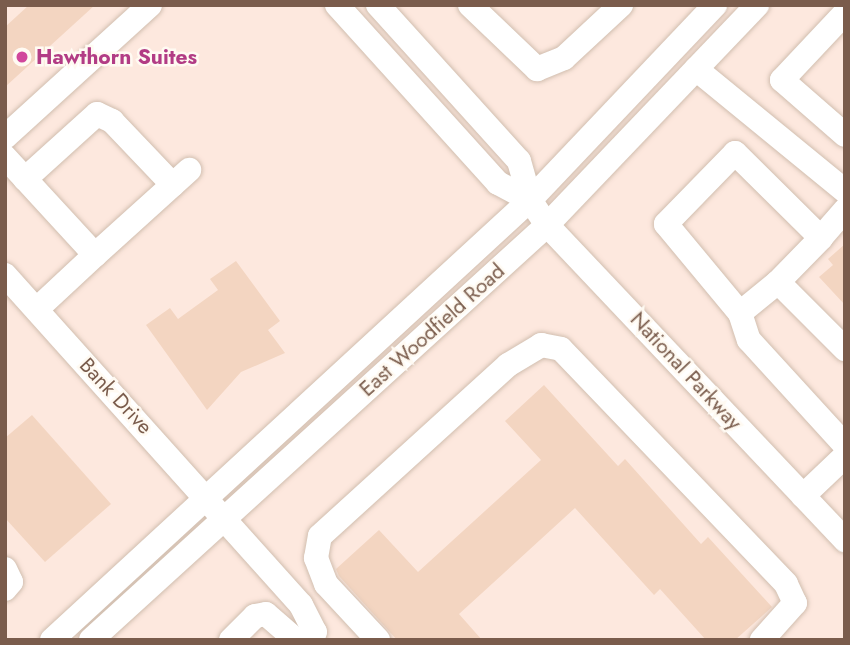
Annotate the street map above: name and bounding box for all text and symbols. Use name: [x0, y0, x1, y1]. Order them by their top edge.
place label: Hawthorn Suites: [36, 44, 197, 70]
marker: Hawthorn Suites: [14, 49, 30, 65]
street label: East Woodfield Road: [354, 258, 510, 402]
street label: National Parkway: [625, 307, 747, 435]
street label: Bank Drive: [74, 353, 158, 439]

